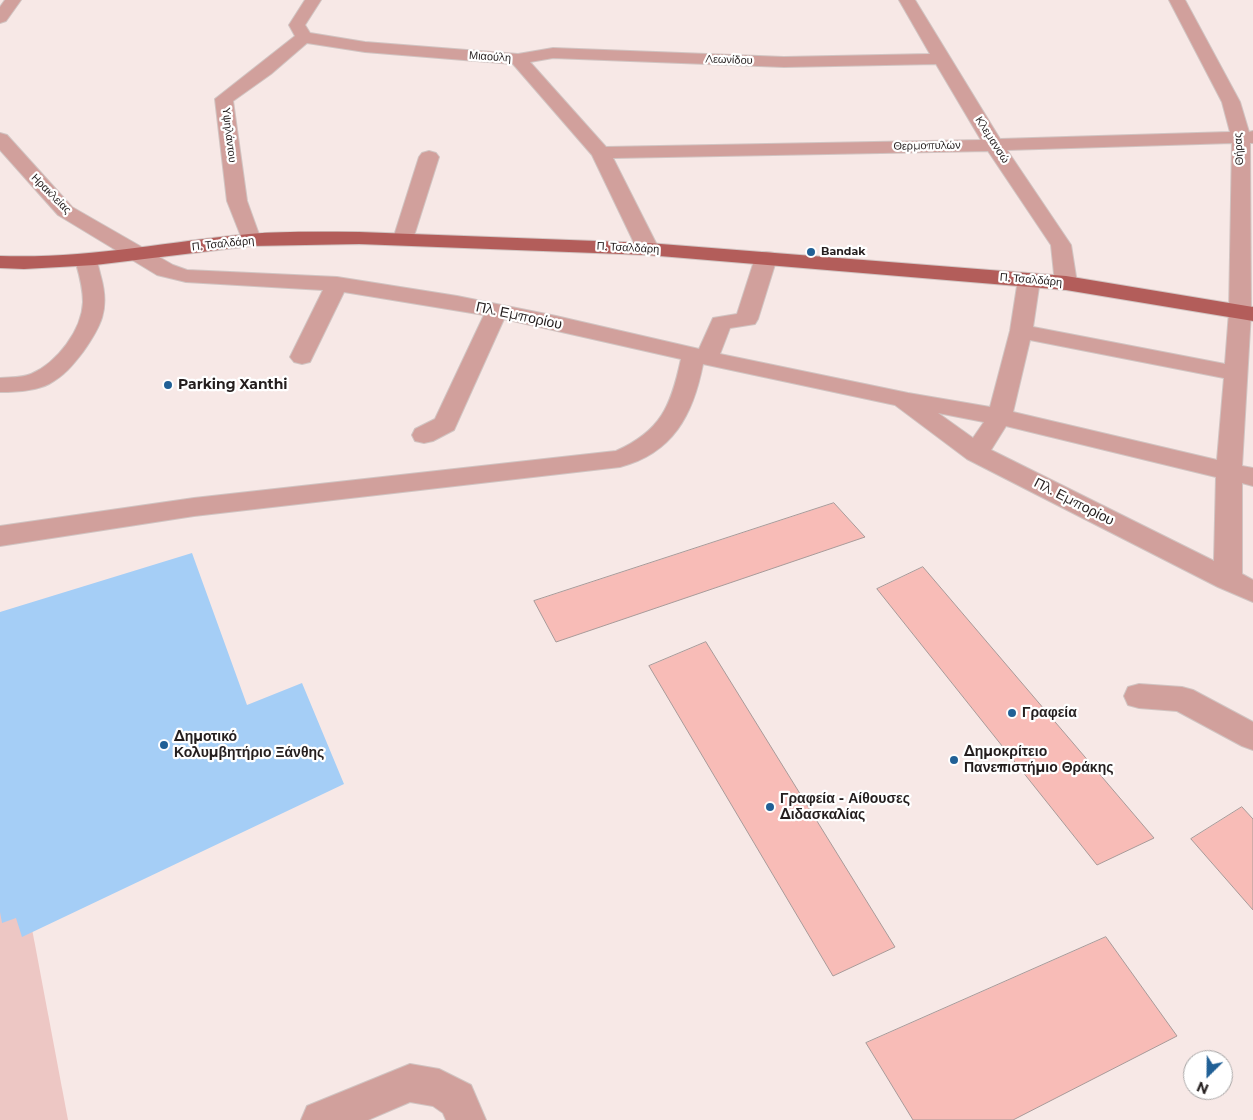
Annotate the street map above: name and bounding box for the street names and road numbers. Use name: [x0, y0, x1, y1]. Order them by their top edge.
street label: Μιαούλη: [469, 49, 511, 65]
street label: Λεωνίδου: [705, 53, 753, 67]
street label: Υψηλάντου: [219, 107, 239, 163]
street label: Κλεμανσώ: [972, 114, 1012, 166]
street label: Θήρας: [1231, 132, 1247, 166]
street label: Θερμοπυλών: [893, 139, 961, 153]
street label: Ηρακλείας: [28, 171, 74, 217]
street label: Π. Τσαλδάρη: [191, 234, 255, 254]
street label: Π. Τσαλδάρη: [596, 240, 660, 256]
street label: Π. Τσαλδάρη: [999, 271, 1063, 289]
street label: Πλ. Εμπορίου: [474, 299, 564, 333]
street label: Πλ. Εμπορίου: [1031, 475, 1117, 529]

